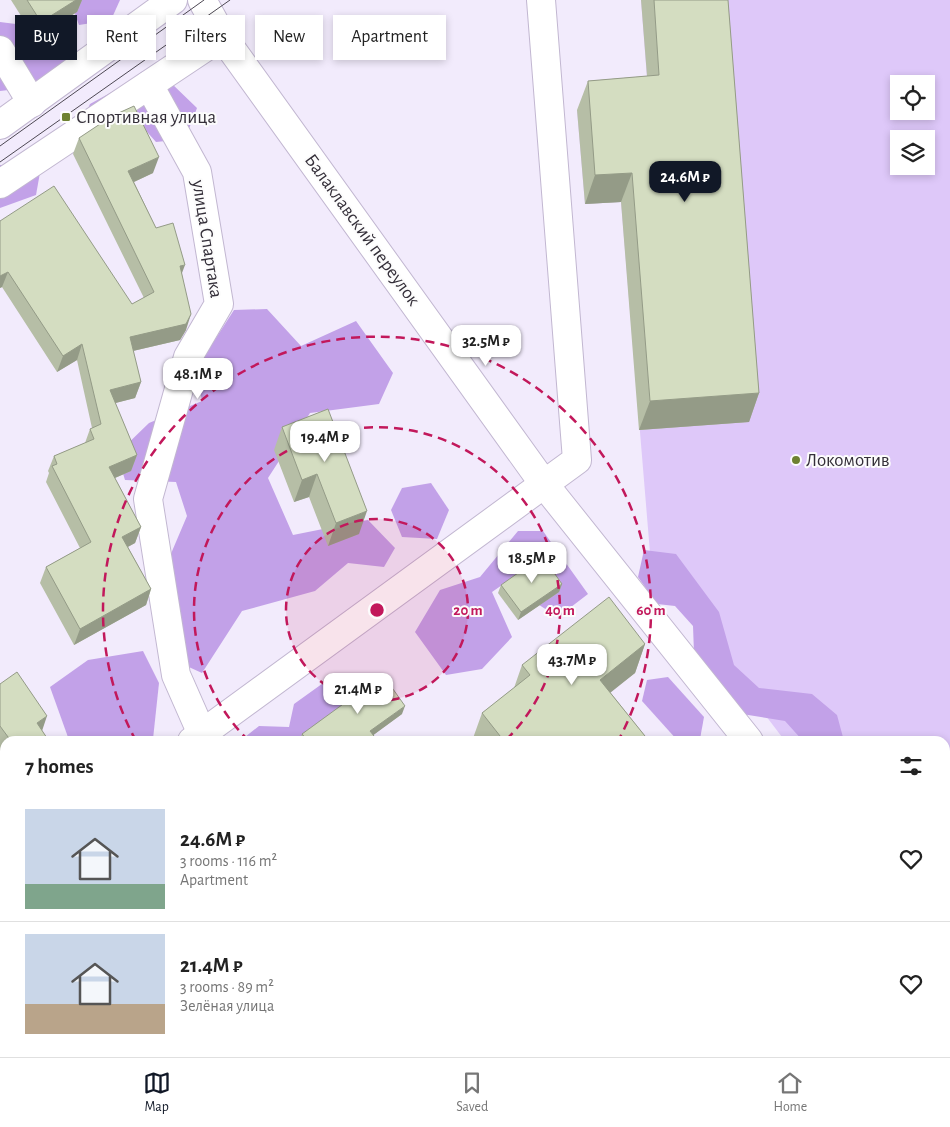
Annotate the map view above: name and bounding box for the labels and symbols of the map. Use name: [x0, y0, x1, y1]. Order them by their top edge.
place label: Спортивная улица: [76, 108, 216, 127]
marker: Спортивная улица: [60, 111, 72, 123]
street label: Балаклавский переулок: [301, 151, 423, 310]
pin: 24.6M ₽: [639, 160, 731, 203]
street label: улица Спартака: [188, 178, 226, 300]
pin: 32.5M ₽: [440, 324, 532, 367]
pin: 48.1M ₽: [152, 358, 244, 400]
pin: 19.4M ₽: [279, 420, 371, 463]
place label: Локомотив: [806, 451, 890, 470]
marker: Локомотив: [790, 454, 802, 466]
pin: 18.5M ₽: [486, 542, 578, 584]
centre of rings: [368, 601, 386, 619]
text: 20 m: [453, 603, 483, 618]
text: 40 m: [545, 603, 575, 618]
text: 60 m: [636, 603, 666, 618]
pin: 43.7M ₽: [526, 644, 618, 686]
pin: 21.4M ₽: [312, 672, 404, 715]

